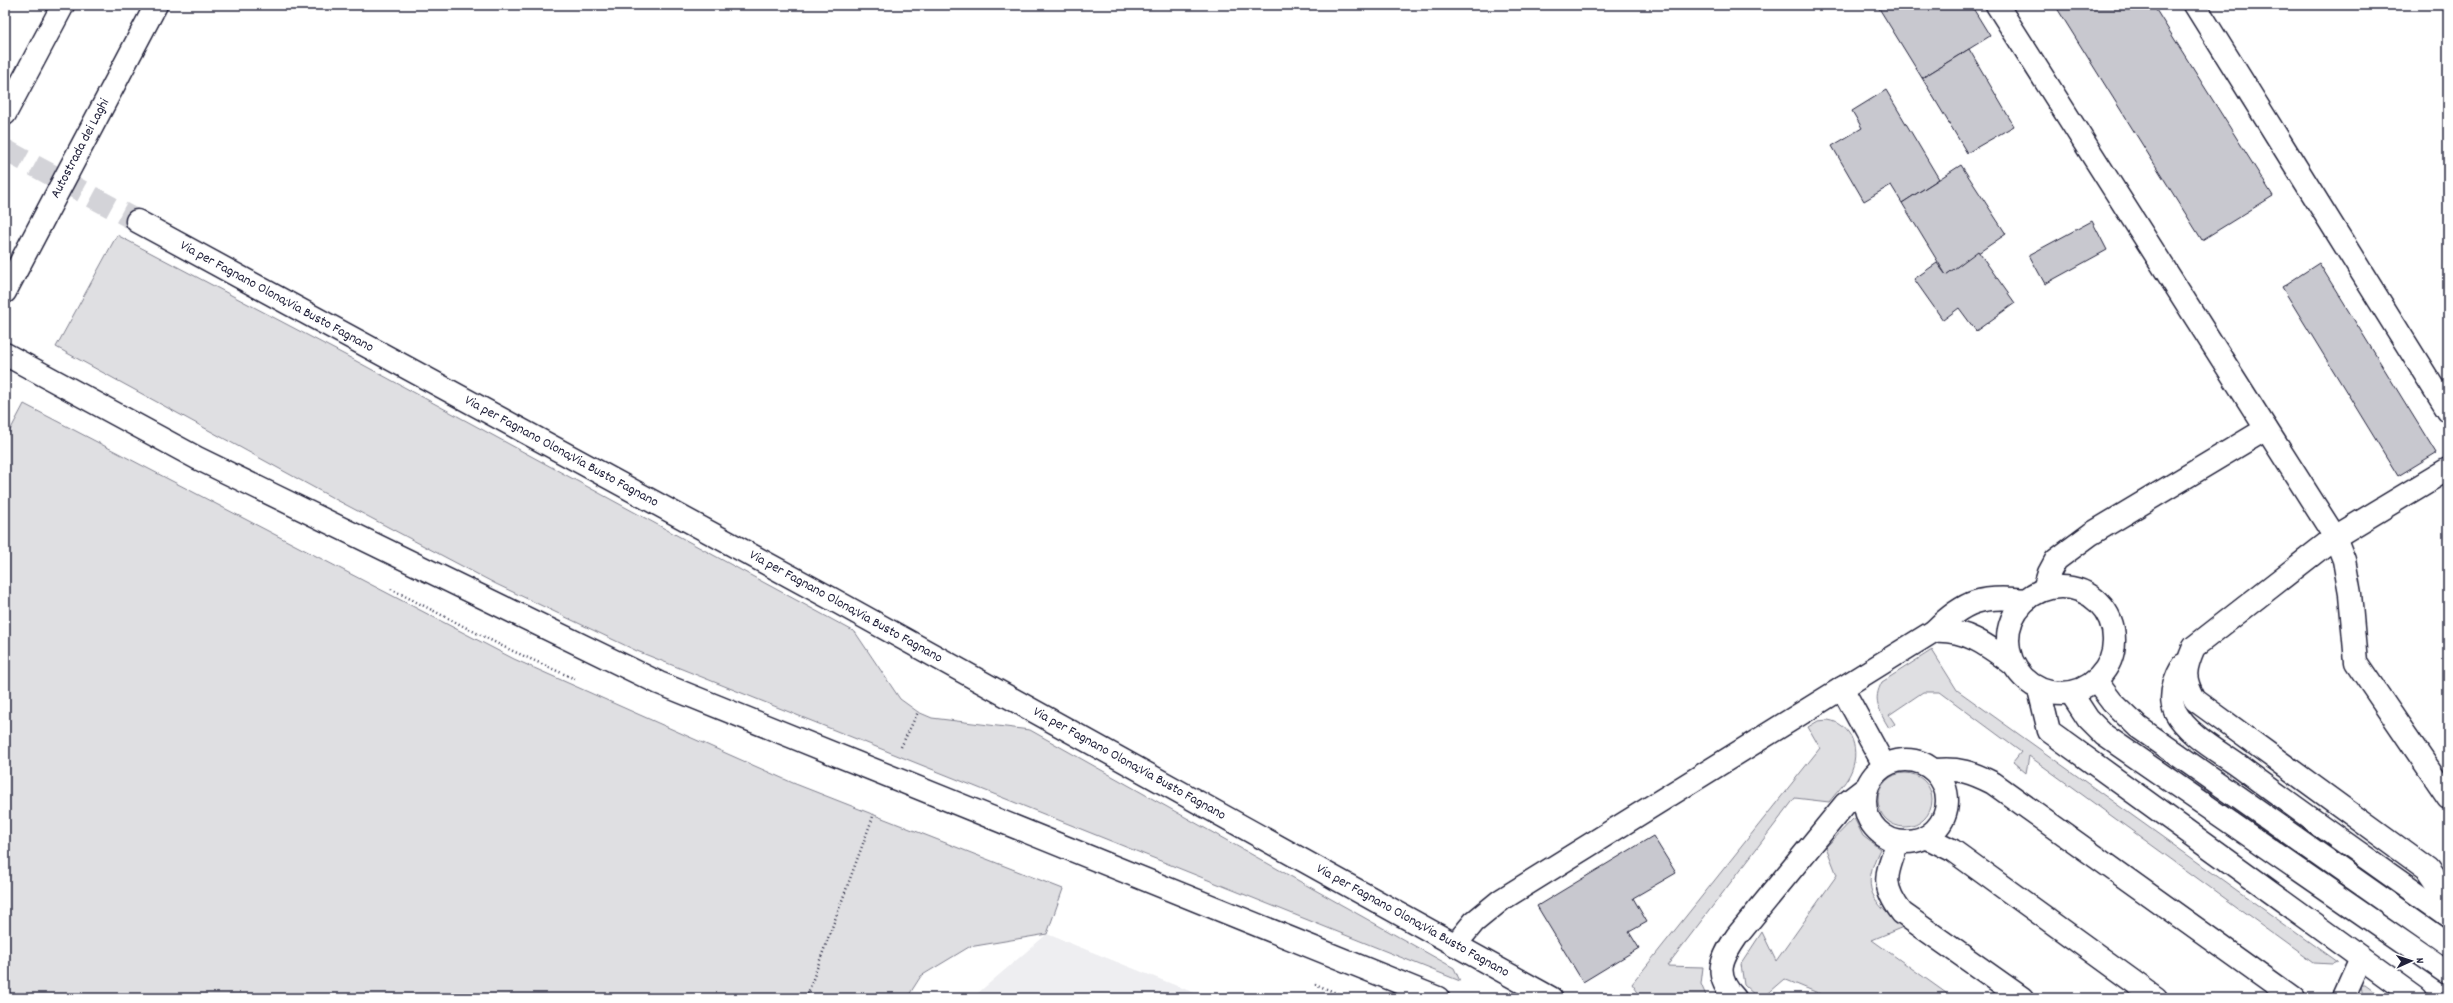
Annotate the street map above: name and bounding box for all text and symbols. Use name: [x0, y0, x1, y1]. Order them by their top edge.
street label: Autostrada dei Laghi: [46, 95, 115, 202]
street label: Via per Fagnano Olona;Via Busto Fagnano: [176, 236, 377, 358]
street label: Via per Fagnano Olona;Via Busto Fagnano: [461, 391, 662, 513]
street label: Via per Fagnano Olona;Via Busto Fagnano: [745, 546, 946, 668]
street label: Via per Fagnano Olona;Via Busto Fagnano: [1029, 702, 1229, 826]
street label: Via per Fagnano Olona;Via Busto Fagnano: [1312, 859, 1513, 983]
north arrow: [2391, 941, 2431, 981]
text: N: [2411, 957, 2427, 964]

